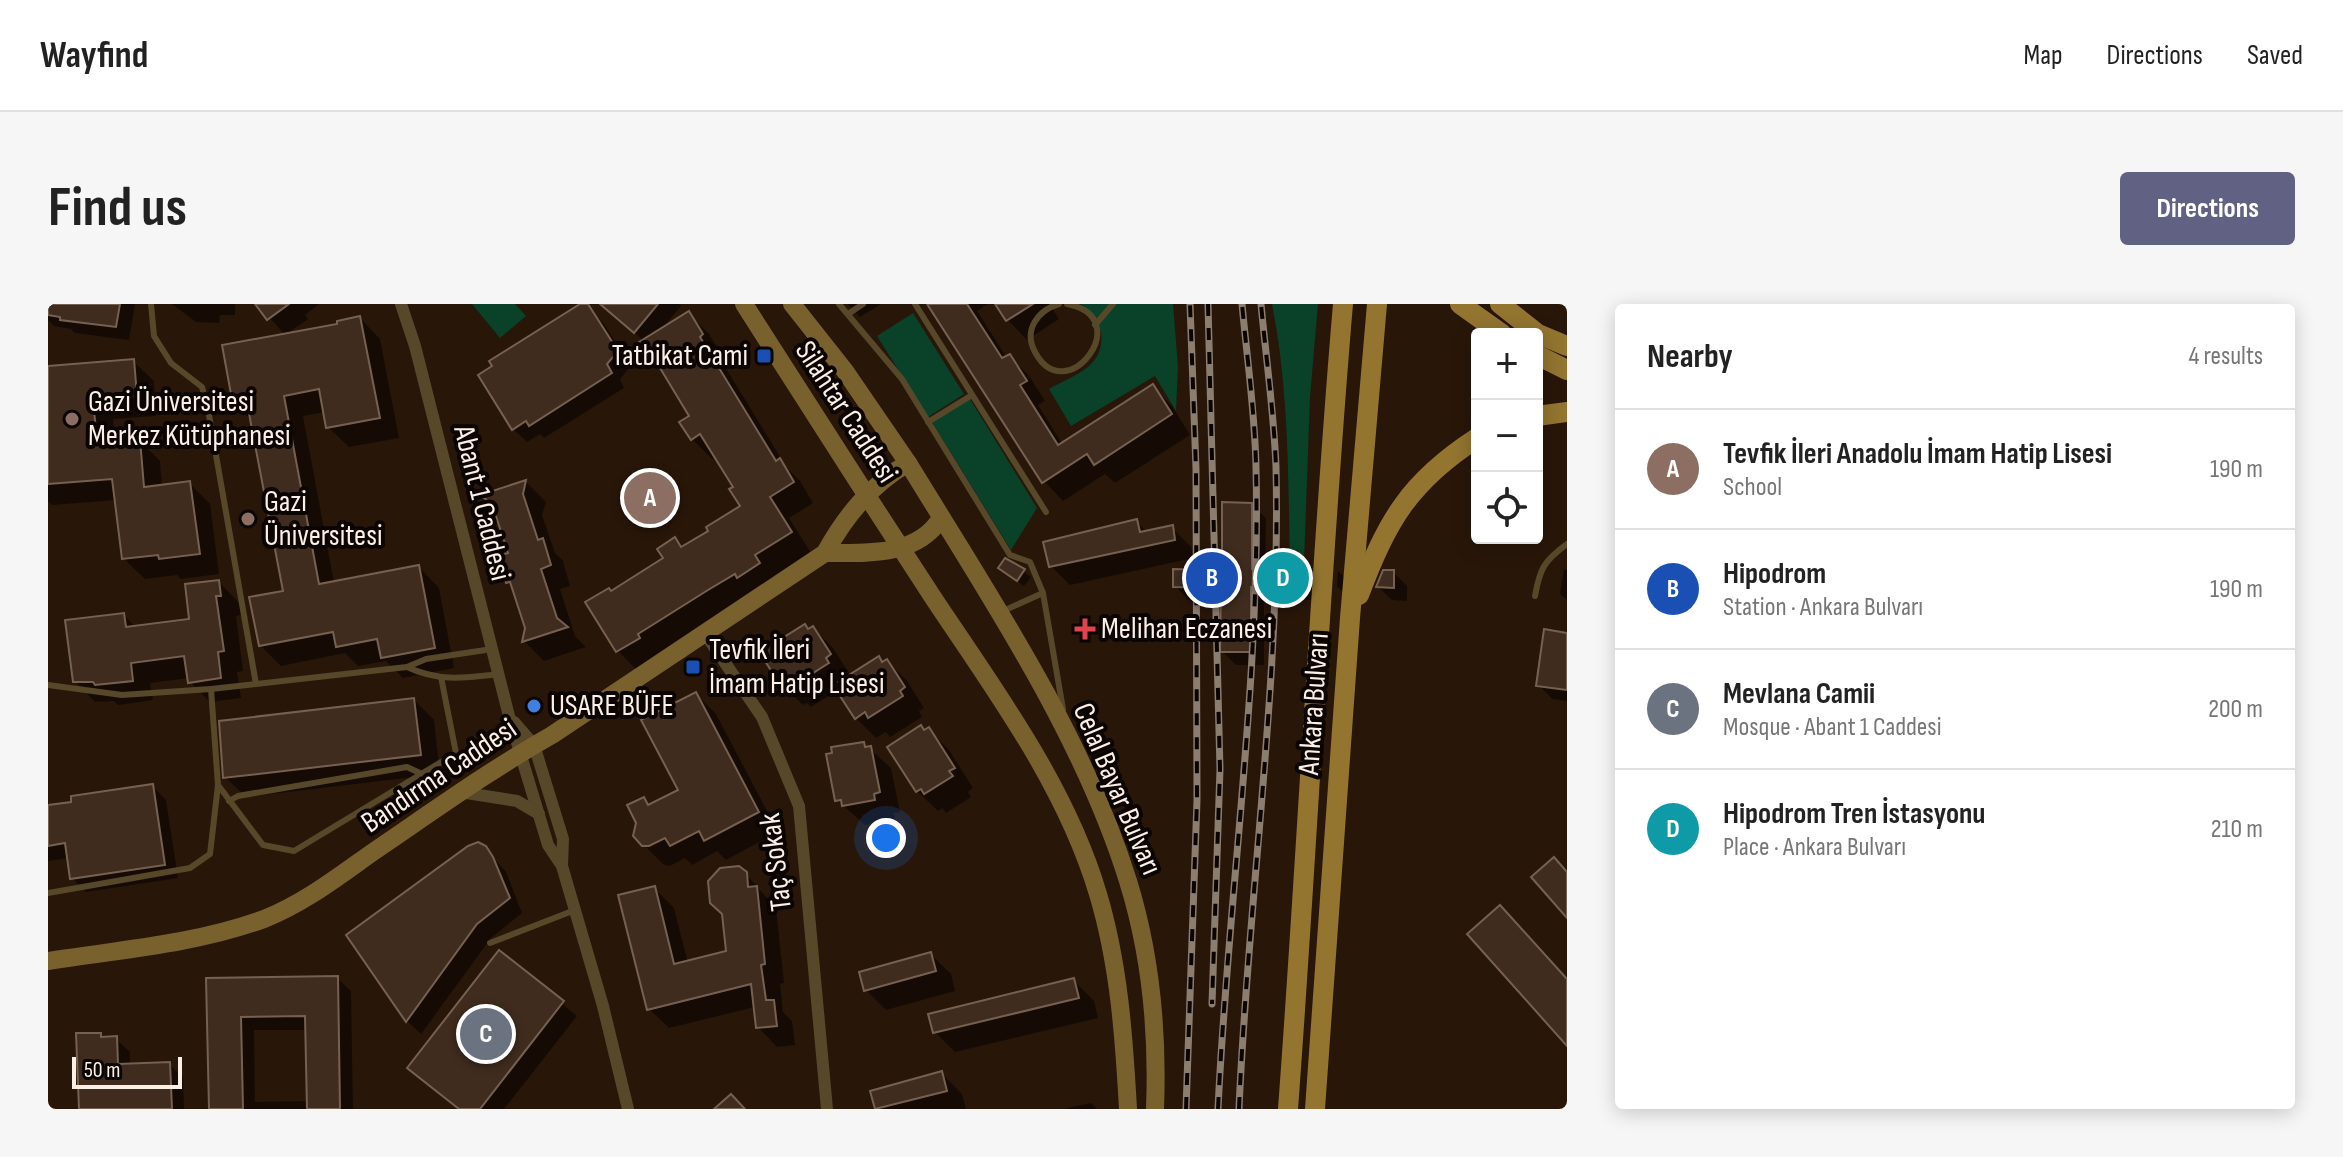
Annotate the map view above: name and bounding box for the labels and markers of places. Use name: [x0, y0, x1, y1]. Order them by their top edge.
place label: Tatbikat Cami: [612, 338, 748, 374]
marker: Tatbikat Cami: [755, 347, 773, 365]
place label: Gazi Üniversitesi Merkez Kütüphanesi: [88, 384, 291, 454]
marker: Gazi Üniversitesi Merkez Kütüphanesi: [63, 410, 81, 428]
pin: A: [624, 468, 676, 528]
place label: Gazi Üniversitesi: [264, 484, 383, 554]
marker: Gazi Üniversitesi: [239, 510, 257, 528]
pin: B: [1186, 548, 1238, 608]
pin: D: [1257, 548, 1309, 608]
place label: Melihan Eczanesi: [1101, 611, 1272, 647]
marker: Melihan Eczanesi: [1076, 620, 1094, 638]
place label: Tevfik İleri İmam Hatip Lisesi: [709, 632, 884, 702]
marker: Tevfik İleri İmam Hatip Lisesi: [684, 658, 702, 676]
place label: USARE BÜFE: [550, 688, 674, 724]
marker: USARE BÜFE: [525, 697, 543, 715]
pin: C: [460, 1004, 512, 1064]

